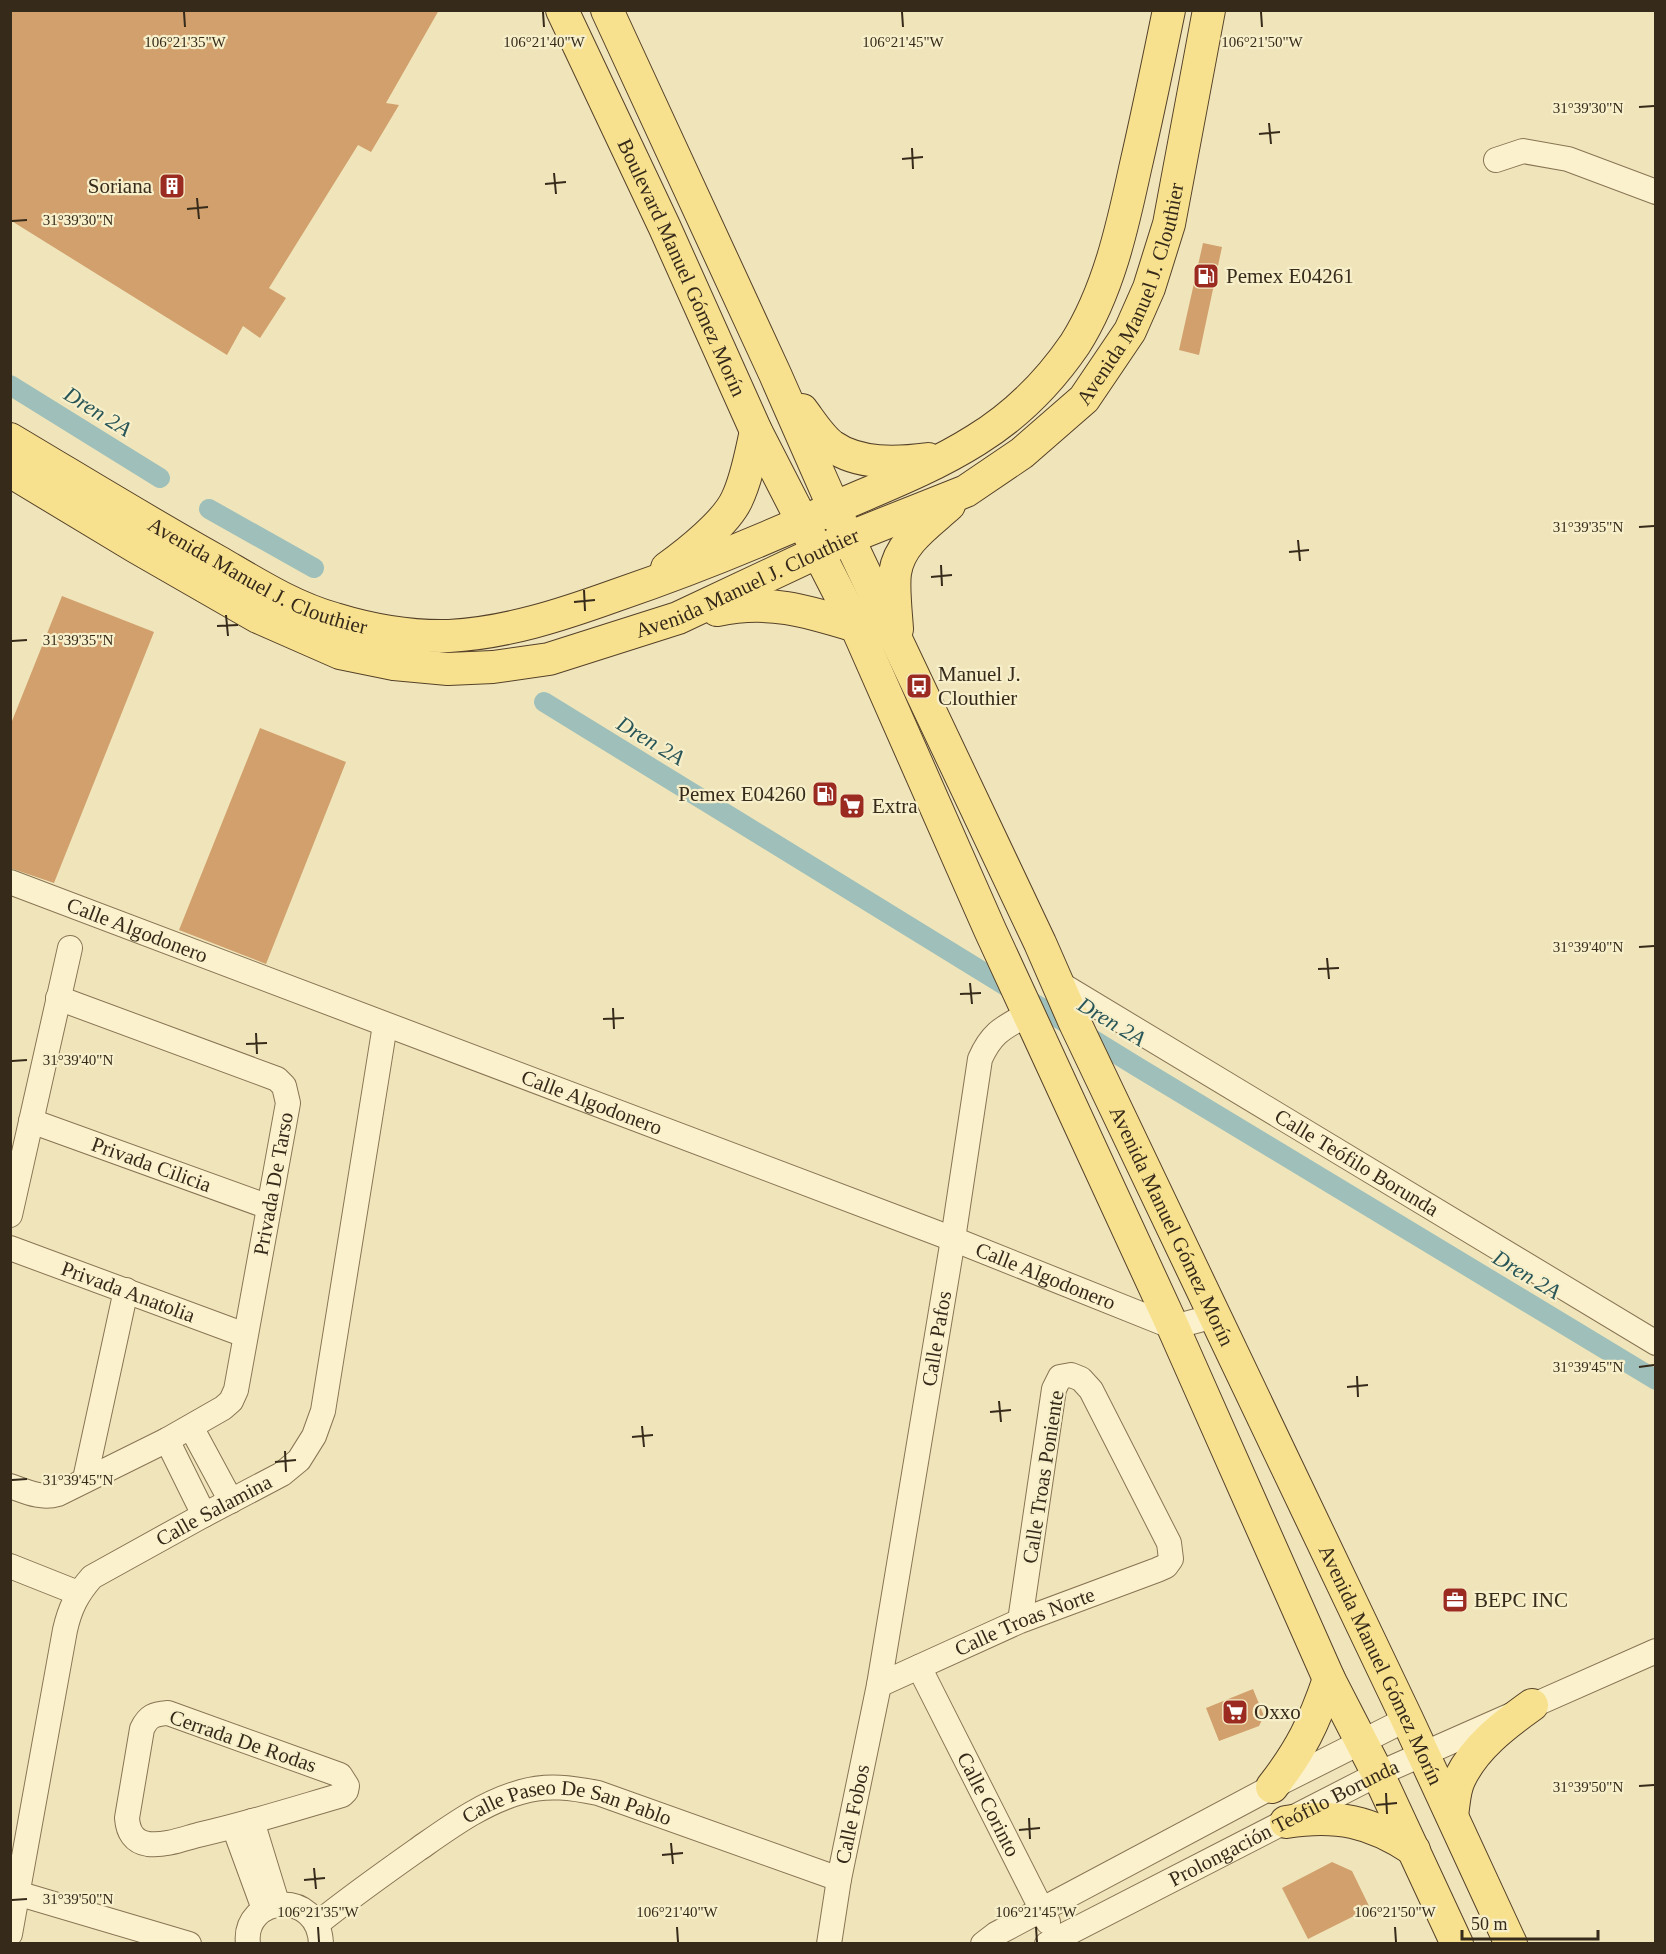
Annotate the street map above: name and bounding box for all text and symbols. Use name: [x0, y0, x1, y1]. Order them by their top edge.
text: 106°21'35"W: [144, 34, 227, 50]
text: 106°21'40"W: [503, 34, 586, 50]
text: 106°21'45"W: [862, 34, 945, 50]
text: 106°21'50"W: [1221, 34, 1304, 50]
text: 31°39'30"N: [1553, 100, 1623, 116]
street label: Boulevard Manuel Gómez Morín: [613, 135, 751, 401]
building icon: Soriana: [157, 171, 187, 201]
place label: Soriana: [88, 174, 153, 198]
street label: Avenida Manuel J. Clouthier: [1071, 181, 1188, 410]
text: 31°39'30"N: [43, 212, 113, 228]
fuel station icon: Pemex E04261: [1191, 261, 1221, 291]
place label: Pemex E04261: [1226, 264, 1354, 288]
water label: Dren 2A: [59, 381, 136, 442]
street label: Avenida Manuel J. Clouthier: [144, 512, 370, 639]
text: 31°39'35"N: [1553, 519, 1623, 535]
street label: Avenida Manuel J. Clouthier: [633, 523, 862, 643]
text: 31°39'35"N: [43, 632, 113, 648]
place label: Manuel J. Clouthier: [938, 662, 1021, 710]
bus stop icon: Manuel J. Clouthier: [904, 671, 934, 701]
water label: Dren 2A: [612, 710, 690, 771]
fuel station icon: Pemex E04260: [810, 779, 840, 809]
place label: Pemex E04260: [678, 782, 806, 806]
supermarket icon: Extra: [837, 791, 867, 821]
place label: Extra: [872, 794, 918, 818]
street label: Calle Algodonero: [63, 893, 211, 968]
text: 31°39'40"N: [1553, 939, 1623, 955]
water label: Dren 2A: [1073, 991, 1151, 1052]
text: 31°39'40"N: [43, 1052, 113, 1068]
street label: Calle Algodonero: [518, 1065, 666, 1140]
street label: Avenida Manuel Gómez Morín: [1105, 1102, 1240, 1350]
street label: Calle Teófilo Borunda: [1270, 1104, 1444, 1222]
street label: Privada De Tarso: [249, 1110, 298, 1257]
street label: Privada Cilicia: [88, 1132, 215, 1197]
street label: Calle Algodonero: [972, 1237, 1119, 1315]
water label: Dren 2A: [1488, 1244, 1566, 1305]
street label: Privada Anatolia: [58, 1256, 199, 1328]
street label: Calle Pafos: [917, 1289, 956, 1388]
text: 31°39'45"N: [1553, 1359, 1623, 1375]
street label: Calle Troas Poniente: [1017, 1389, 1069, 1565]
street label: Calle Salamina: [152, 1469, 276, 1551]
text: 31°39'45"N: [43, 1472, 113, 1488]
street label: Avenida Manuel Gómez Morín: [1314, 1541, 1448, 1789]
street label: Calle Troas Norte: [951, 1582, 1098, 1661]
office icon: BEPC INC: [1440, 1585, 1470, 1615]
place label: BEPC INC: [1474, 1588, 1568, 1612]
supermarket icon: Oxxo: [1220, 1697, 1250, 1727]
place label: Oxxo: [1254, 1700, 1301, 1724]
street label: Cerrada De Rodas: [166, 1705, 320, 1777]
street label: Calle Corinto: [952, 1748, 1025, 1861]
street label: Prolongación Teófilo Borunda: [1165, 1754, 1403, 1891]
street label: Calle Fobos: [830, 1762, 874, 1866]
text: Calle Paseo De San Pablo: [458, 1775, 675, 1830]
text: 31°39'50"N: [1553, 1779, 1623, 1795]
street label: Calle Paseo De San Pablo: [458, 1808, 676, 1838]
text: 31°39'50"N: [43, 1891, 113, 1907]
scale bar: [1462, 1903, 1598, 1941]
text: 106°21'35"W: [277, 1904, 360, 1920]
text: 106°21'40"W: [636, 1904, 719, 1920]
text: 106°21'45"W: [995, 1904, 1078, 1920]
text: 106°21'50"W: [1354, 1904, 1437, 1920]
text: 50 m: [1471, 1914, 1508, 1934]

